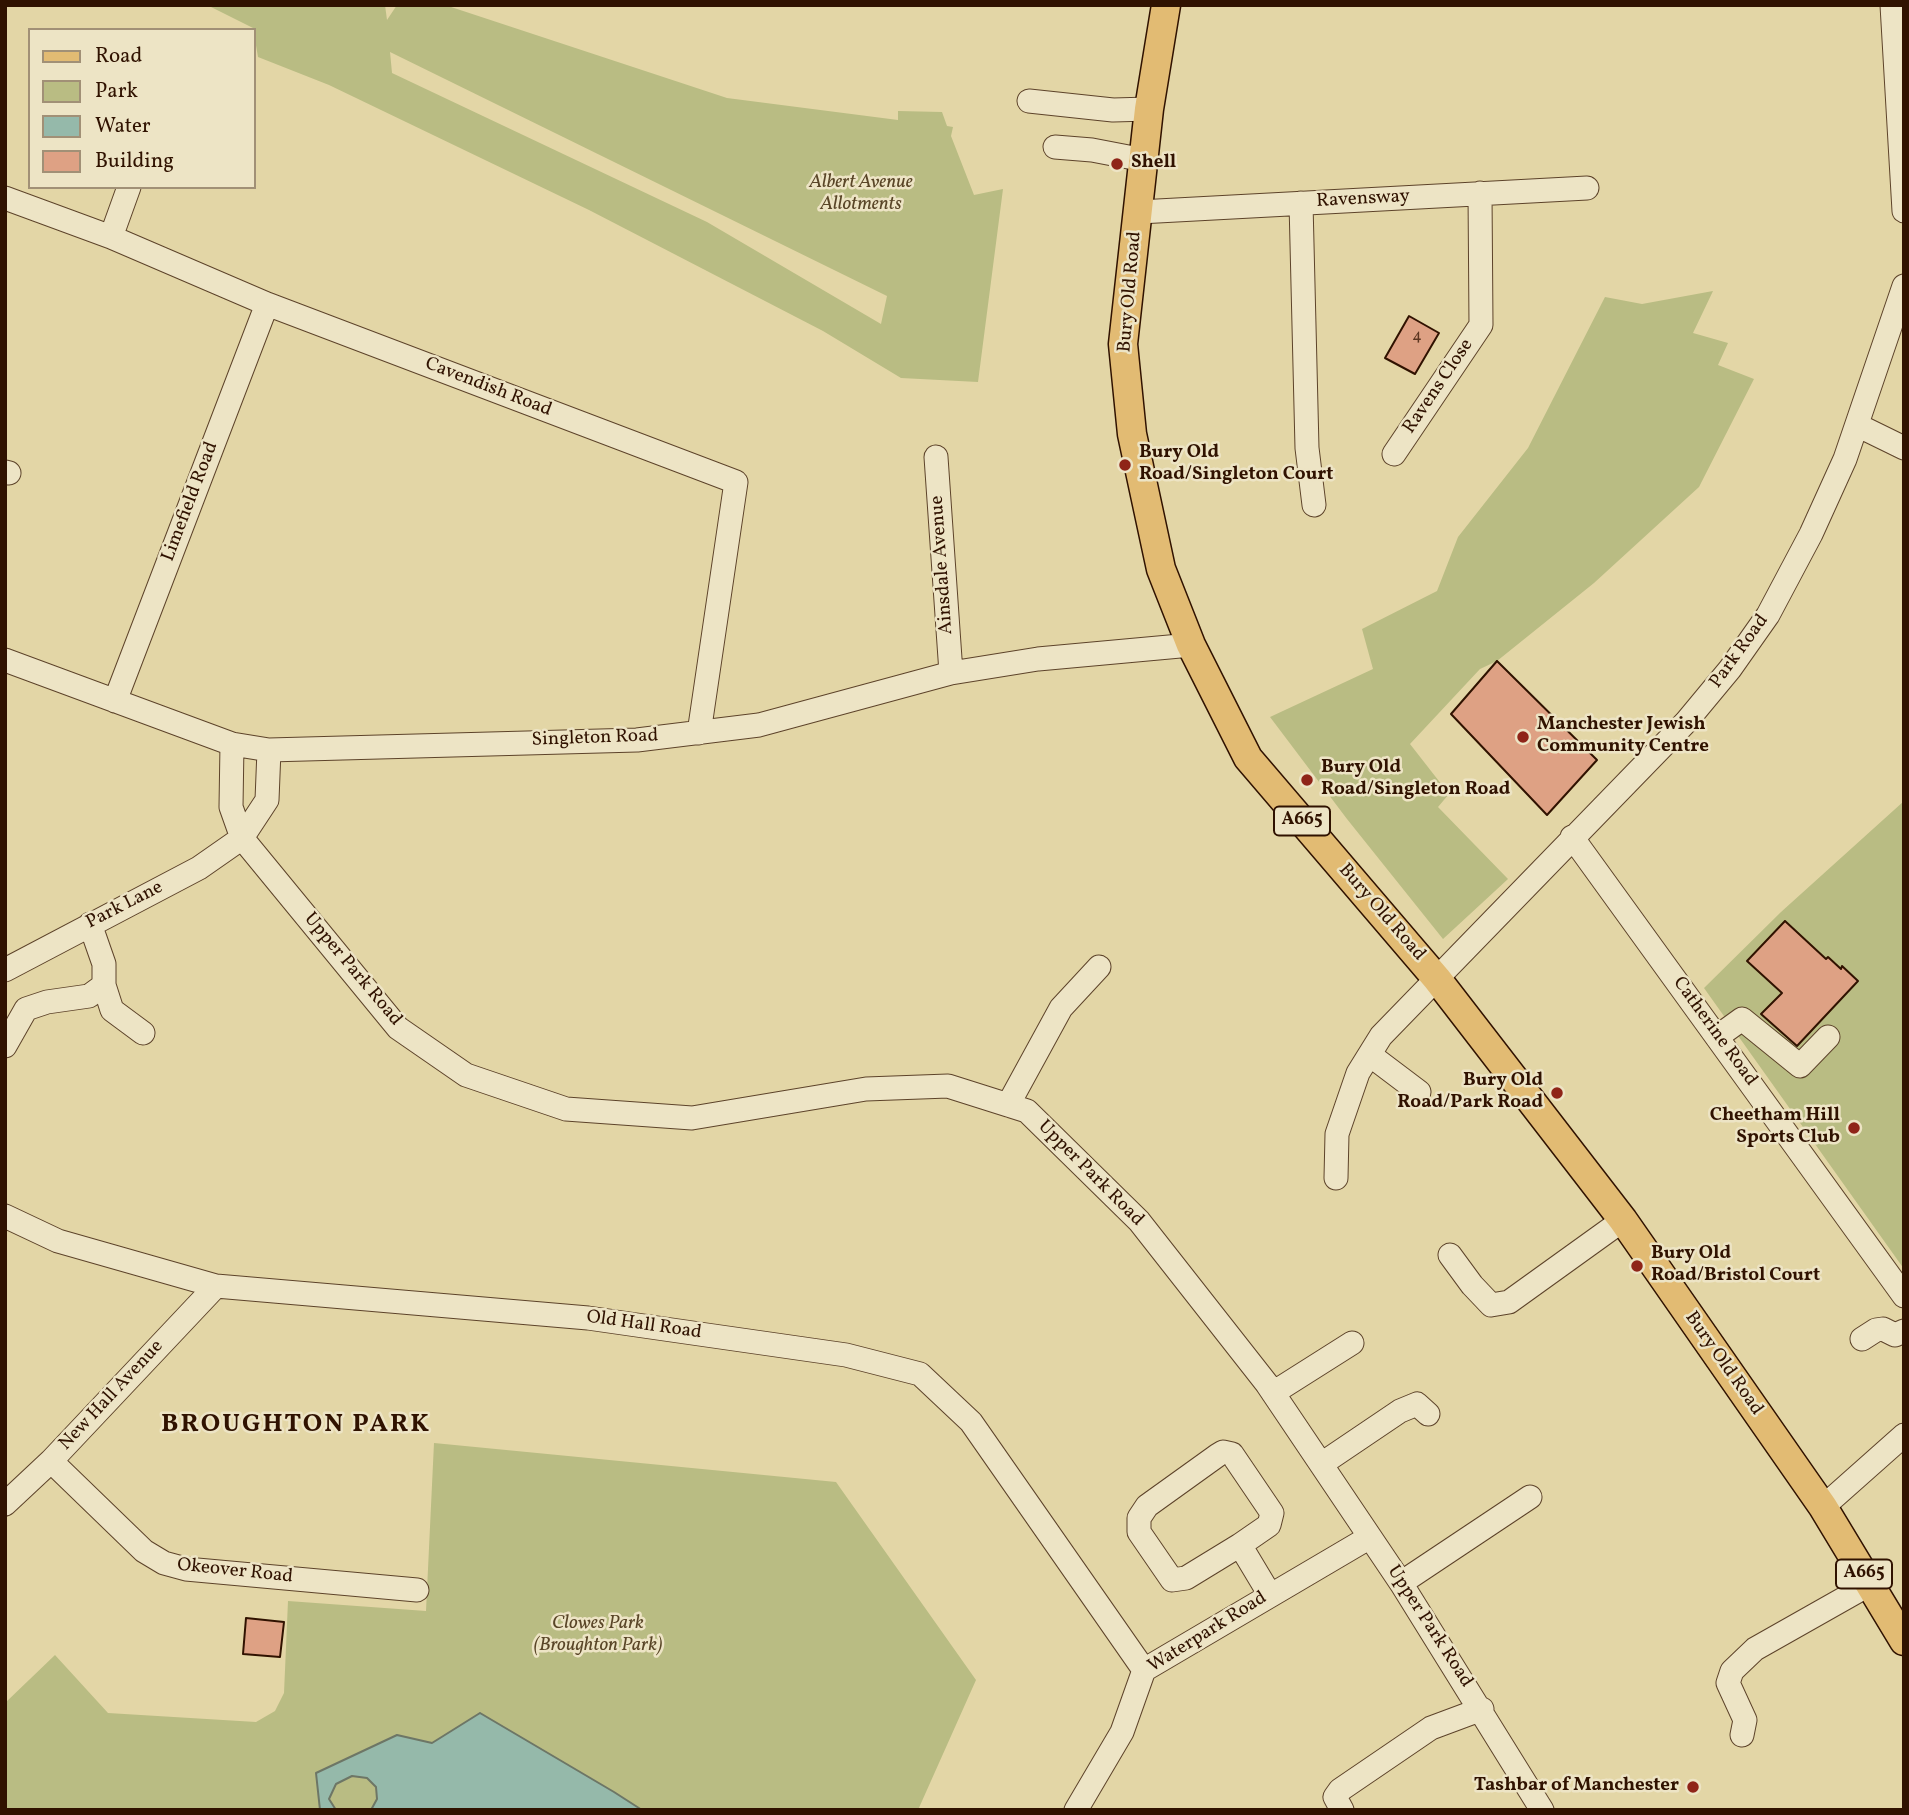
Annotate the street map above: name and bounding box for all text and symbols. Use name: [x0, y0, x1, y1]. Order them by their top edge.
legend: [28, 28, 256, 189]
text: Road: [95, 42, 142, 71]
text: Park: [95, 77, 138, 106]
text: Water: [95, 112, 151, 141]
text: Building: [95, 147, 174, 176]
place label: Shell: [1131, 153, 1176, 175]
marker: Shell: [1109, 156, 1125, 172]
park label: Albert Avenue Allotments: [809, 173, 913, 217]
street label: Ravensway: [1316, 186, 1410, 214]
street label: Bury Old Road: [1114, 230, 1148, 354]
house number: 4: [1412, 327, 1422, 347]
street label: Ravens Close: [1399, 335, 1479, 439]
street label: Cavendish Road: [421, 353, 555, 423]
street label: Limefield Road: [158, 439, 224, 565]
place label: Bury Old Road/Singleton Court: [1139, 443, 1333, 487]
marker: Bury Old Road/Singleton Court: [1117, 457, 1133, 473]
street label: Ainsdale Avenue: [927, 495, 959, 635]
street label: Park Road: [1706, 611, 1774, 693]
place label: Manchester Jewish Community Centre: [1537, 715, 1709, 759]
street label: Singleton Road: [531, 725, 659, 753]
marker: Manchester Jewish Community Centre: [1515, 729, 1531, 745]
place label: Bury Old Road/Singleton Road: [1321, 758, 1510, 802]
marker: Bury Old Road/Singleton Road: [1299, 772, 1315, 788]
road number: A665: [1274, 806, 1330, 836]
street label: Bury Old Road: [1333, 860, 1429, 966]
street label: Park Lane: [83, 877, 167, 935]
street label: Upper Park Road: [298, 909, 406, 1031]
street label: Catherine Road: [1667, 973, 1761, 1091]
place label: Bury Old Road/Park Road: [1397, 1071, 1543, 1115]
marker: Bury Old Road/Park Road: [1549, 1085, 1565, 1101]
place label: Cheetham Hill Sports Club: [1710, 1106, 1840, 1150]
street label: Upper Park Road: [1032, 1116, 1148, 1232]
marker: Cheetham Hill Sports Club: [1846, 1120, 1862, 1136]
place label: Bury Old Road/Bristol Court: [1651, 1244, 1820, 1288]
marker: Bury Old Road/Bristol Court: [1629, 1258, 1645, 1274]
street label: Old Hall Road: [585, 1307, 703, 1345]
street label: Bury Old Road: [1679, 1308, 1767, 1420]
street label: New Hall Avenue: [55, 1336, 169, 1456]
district label: BROUGHTON PARK: [163, 1410, 429, 1442]
street label: Okeover Road: [176, 1555, 294, 1589]
road number: A665: [1836, 1560, 1892, 1588]
street label: Upper Park Road: [1381, 1562, 1477, 1692]
street label: Waterpark Road: [1144, 1587, 1272, 1679]
park label: Clowes Park (Broughton Park): [533, 1614, 663, 1658]
place label: Tashbar of Manchester: [1474, 1776, 1679, 1798]
marker: Tashbar of Manchester: [1685, 1779, 1701, 1795]

